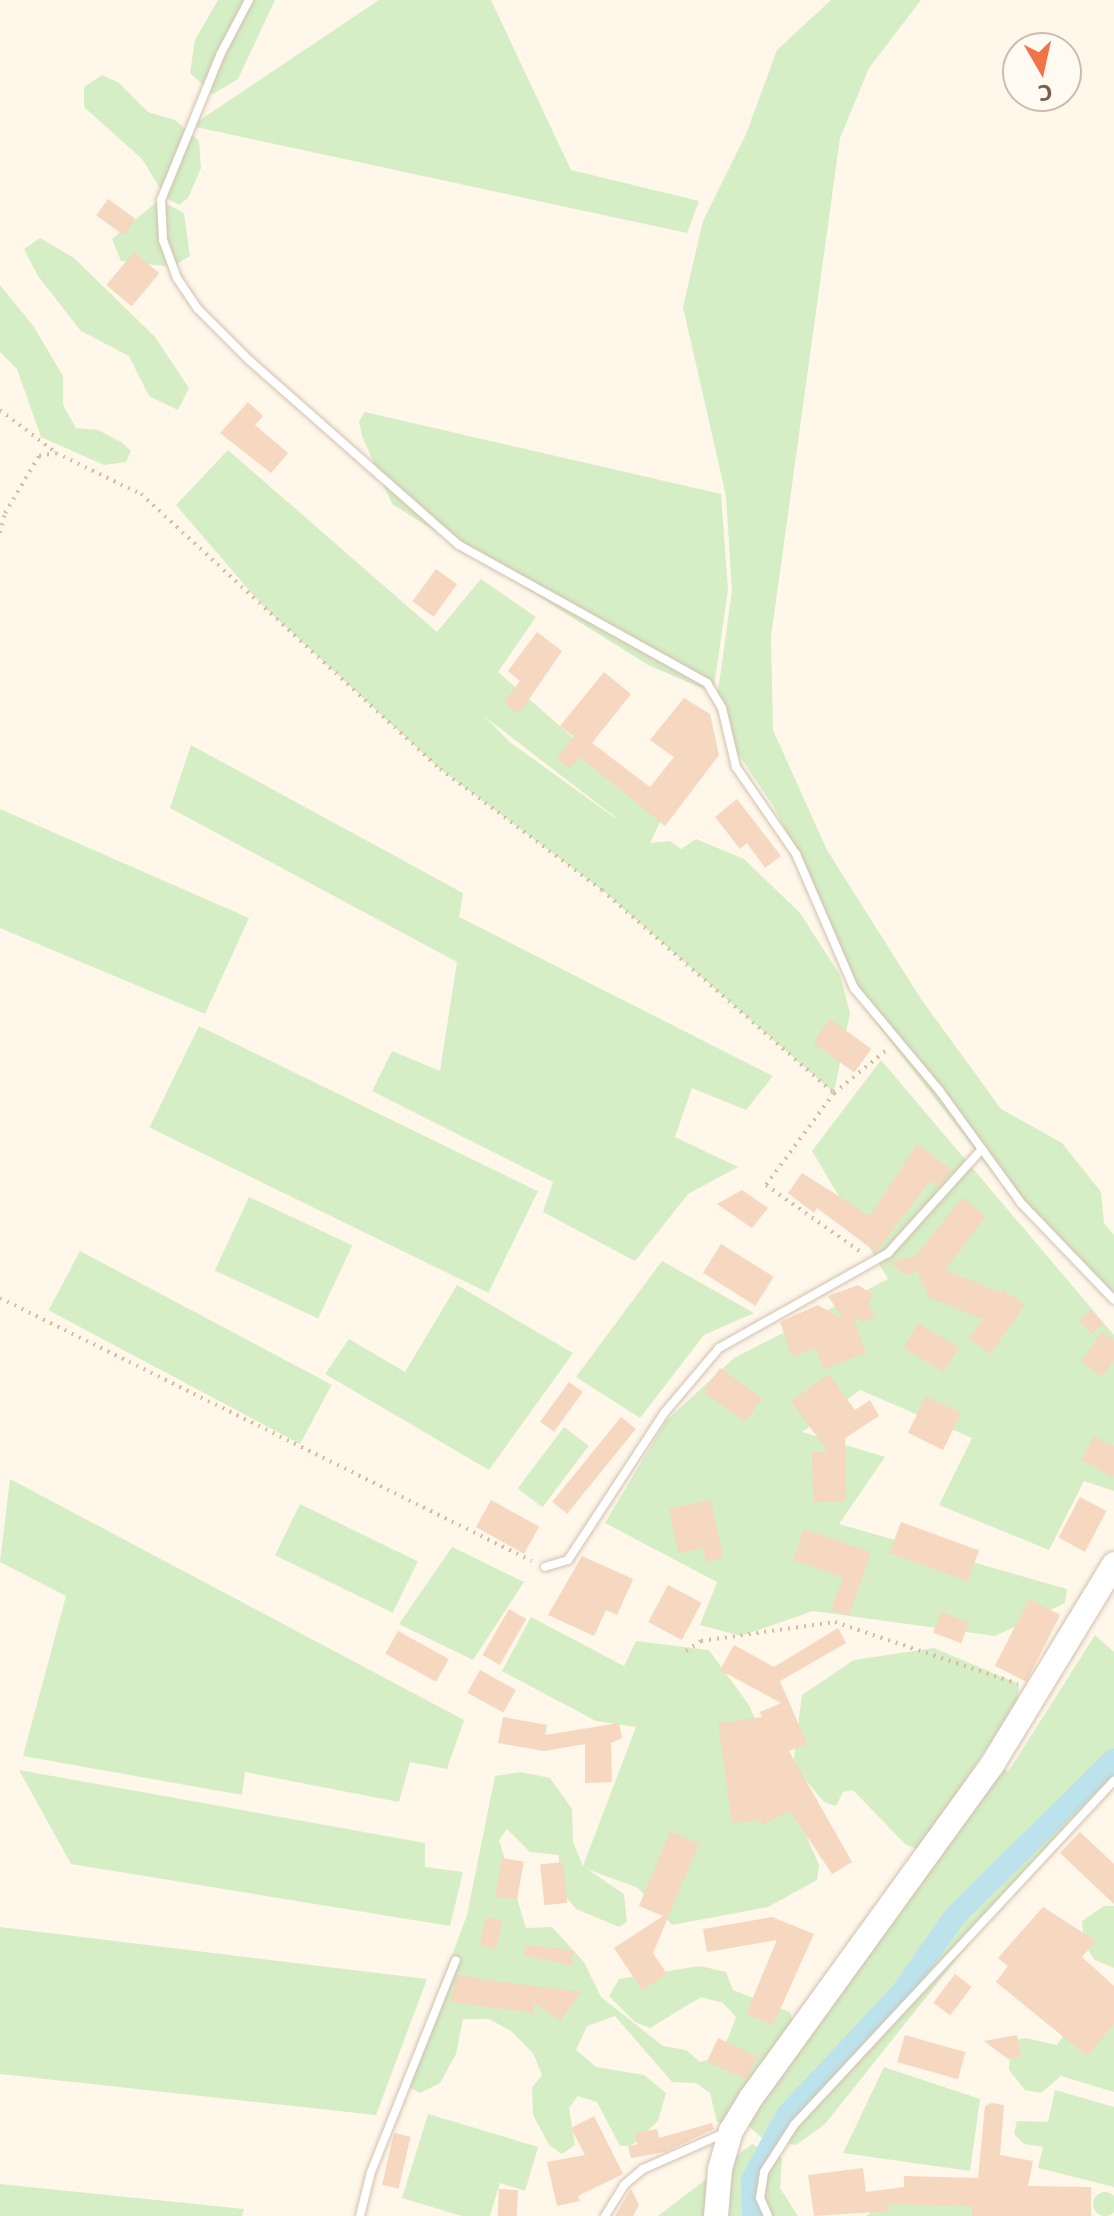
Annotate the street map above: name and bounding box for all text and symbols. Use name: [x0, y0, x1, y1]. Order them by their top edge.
north arrow: [1002, 32, 1082, 112]
text: С: [1036, 78, 1055, 110]

